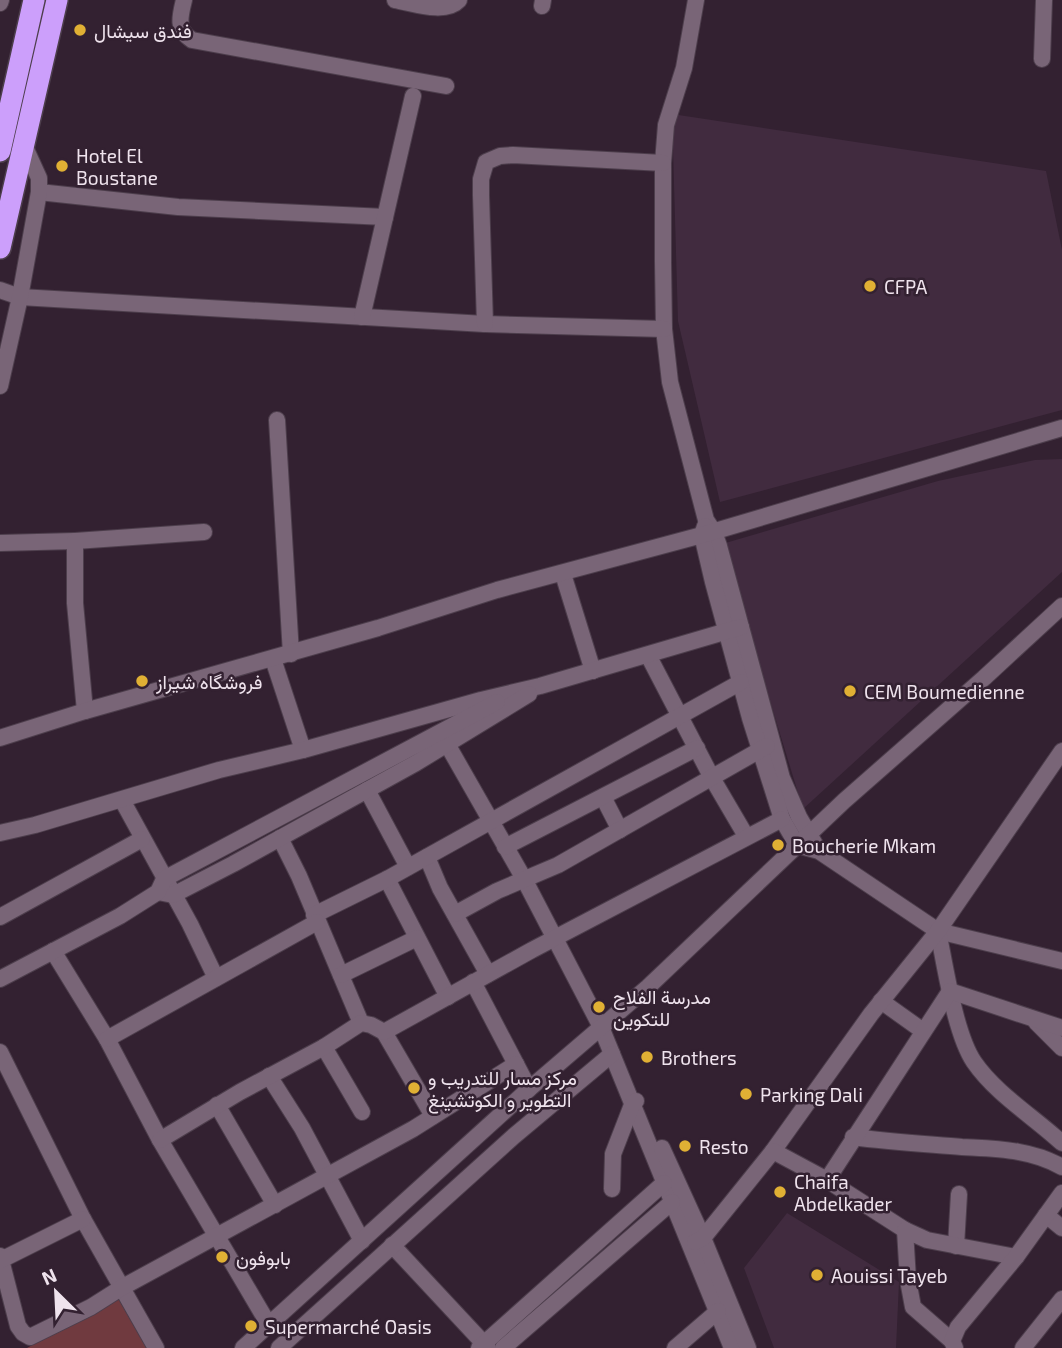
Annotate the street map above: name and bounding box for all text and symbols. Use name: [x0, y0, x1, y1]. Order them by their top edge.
place label: فندق سيشال: [94, 19, 192, 43]
marker: فندق سيشال: [72, 22, 88, 38]
place label: Hotel El Boustane: [76, 144, 158, 189]
marker: Hotel El Boustane: [54, 158, 70, 174]
place label: CFPA: [884, 275, 928, 298]
marker: CFPA: [862, 278, 878, 294]
place label: فروشگاه شيراز: [155, 670, 262, 694]
marker: فروشگاه شيراز: [134, 673, 150, 689]
place label: CEM Boumedienne: [864, 680, 1025, 703]
marker: CEM Boumedienne: [842, 683, 858, 699]
place label: Boucherie Mkam: [792, 834, 936, 857]
marker: Boucherie Mkam: [770, 837, 786, 853]
place label: مدرسة الفلاح للتكوين: [613, 985, 711, 1031]
marker: مدرسة الفلاح للتكوين: [591, 999, 607, 1015]
place label: Brothers: [661, 1046, 737, 1069]
marker: Brothers: [639, 1049, 655, 1065]
place label: مركز مسار للتدريب و التطوير و الكوتشينغ: [428, 1066, 577, 1114]
marker: مركز مسار للتدريب و التطوير و الكوتشينغ: [406, 1080, 422, 1096]
place label: Parking Dali: [760, 1083, 863, 1106]
marker: Parking Dali: [738, 1086, 754, 1102]
place label: Resto: [699, 1135, 749, 1158]
marker: Resto: [677, 1138, 693, 1154]
place label: Chaifa Abdelkader: [794, 1170, 893, 1215]
marker: Chaifa Abdelkader: [772, 1184, 788, 1200]
place label: بابوفون: [236, 1246, 291, 1270]
marker: بابوفون: [214, 1249, 230, 1265]
north arrow: [21, 1257, 91, 1327]
text: N: [38, 1263, 60, 1289]
place label: Aouissi Tayeb: [831, 1264, 948, 1287]
marker: Aouissi Tayeb: [809, 1267, 825, 1283]
place label: Supermarché Oasis: [265, 1315, 432, 1338]
marker: Supermarché Oasis: [243, 1318, 259, 1334]

